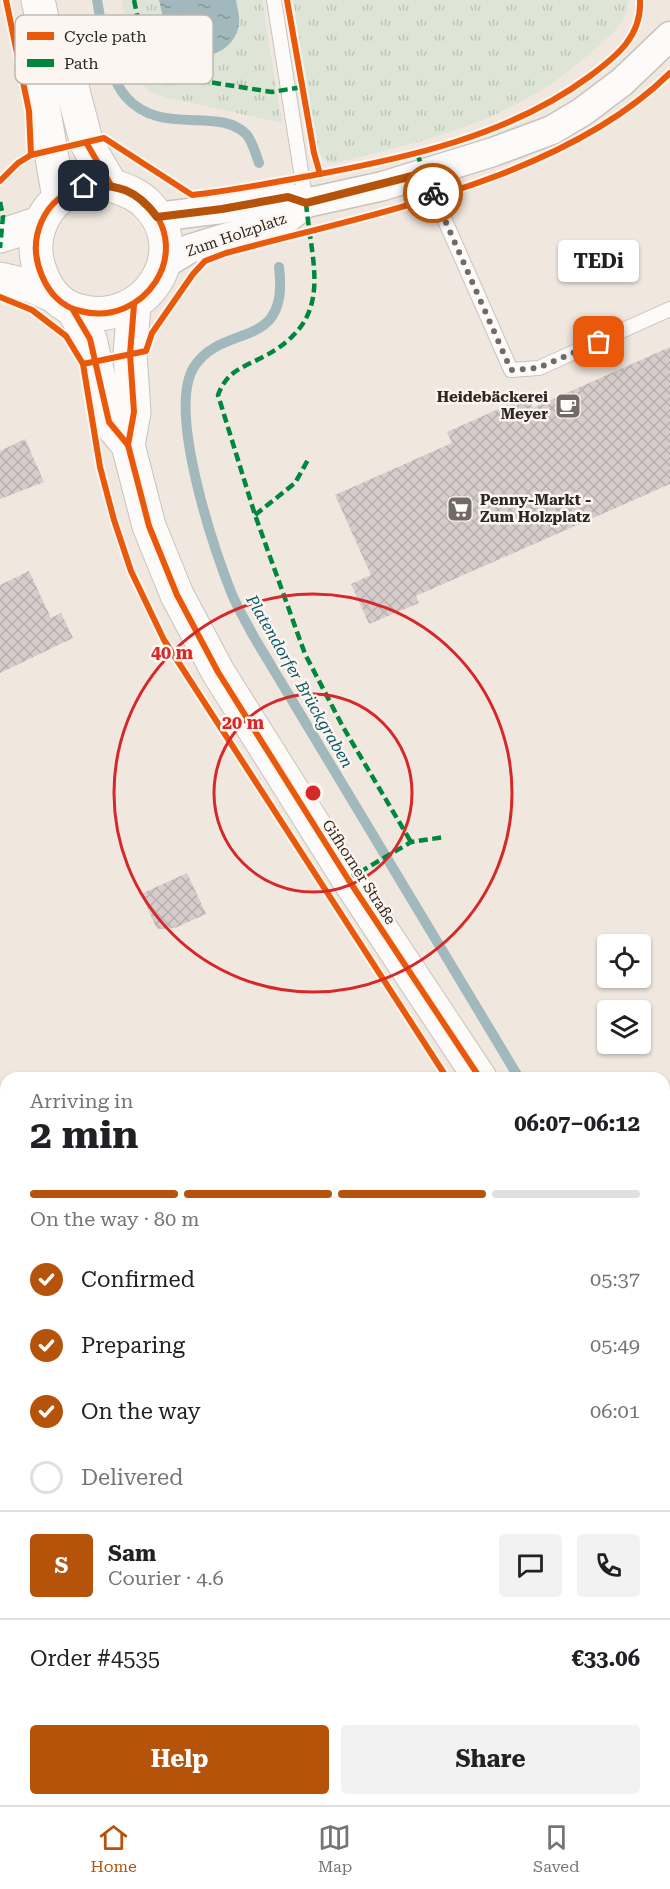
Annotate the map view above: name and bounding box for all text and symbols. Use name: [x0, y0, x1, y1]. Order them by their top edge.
legend: [15, 15, 213, 84]
text: Cycle path: [64, 27, 147, 46]
text: Path: [64, 54, 99, 73]
pin: [58, 160, 109, 211]
courier: [403, 163, 463, 223]
icon: home: [67, 169, 100, 202]
icon: bike: [417, 177, 450, 210]
street label: Zum Holzplatz: [184, 209, 288, 261]
callout: TEDi: [558, 240, 640, 282]
text: TEDi: [573, 249, 624, 273]
pin: [573, 316, 624, 367]
icon: bag: [582, 325, 615, 358]
place label: Heidebäckerei Meyer: [437, 388, 548, 423]
cafe icon: Heidebäckerei Meyer: [553, 391, 583, 421]
place label: Penny-Markt - Zum Holzplatz: [480, 491, 592, 526]
supermarket icon: Penny-Markt - Zum Holzplatz: [445, 494, 475, 524]
water label: Platendorfer Brückgraben: [242, 591, 357, 771]
text: 40 m: [151, 642, 194, 663]
text: 20 m: [222, 712, 265, 733]
centre of rings: [303, 783, 323, 803]
street label: Gifhorner Straße: [318, 816, 400, 928]
map controls: [597, 934, 651, 1054]
button: locate: [597, 934, 651, 988]
button: layers: [597, 1000, 651, 1054]
text: Arriving in: [30, 1089, 133, 1113]
text: 06:07–06:12: [514, 1111, 640, 1136]
text: 2 min: [30, 1112, 138, 1158]
text: On the way · 80 m: [30, 1207, 200, 1231]
icon: check: [30, 1263, 63, 1296]
text: Confirmed: [81, 1267, 195, 1292]
text: 05:37: [590, 1267, 640, 1291]
icon: check: [30, 1329, 63, 1362]
text: Preparing: [81, 1333, 185, 1358]
text: 05:49: [590, 1333, 640, 1357]
icon: check: [30, 1395, 63, 1428]
text: On the way: [81, 1399, 201, 1424]
text: 06:01: [590, 1399, 640, 1423]
text: Delivered: [81, 1465, 183, 1490]
button: chat: [499, 1534, 562, 1597]
button: phone: [577, 1534, 640, 1597]
text: Sam: [108, 1541, 156, 1566]
text: S: [55, 1553, 68, 1578]
text: Courier · 4.6: [108, 1566, 224, 1590]
text: Order #4535: [30, 1646, 160, 1671]
text: €33.06: [571, 1646, 640, 1671]
button: Help: [30, 1725, 329, 1794]
button: Share: [341, 1725, 640, 1794]
tab: Home: [91, 1821, 137, 1876]
tab: Map: [318, 1821, 352, 1876]
tab: Saved: [533, 1821, 580, 1876]

